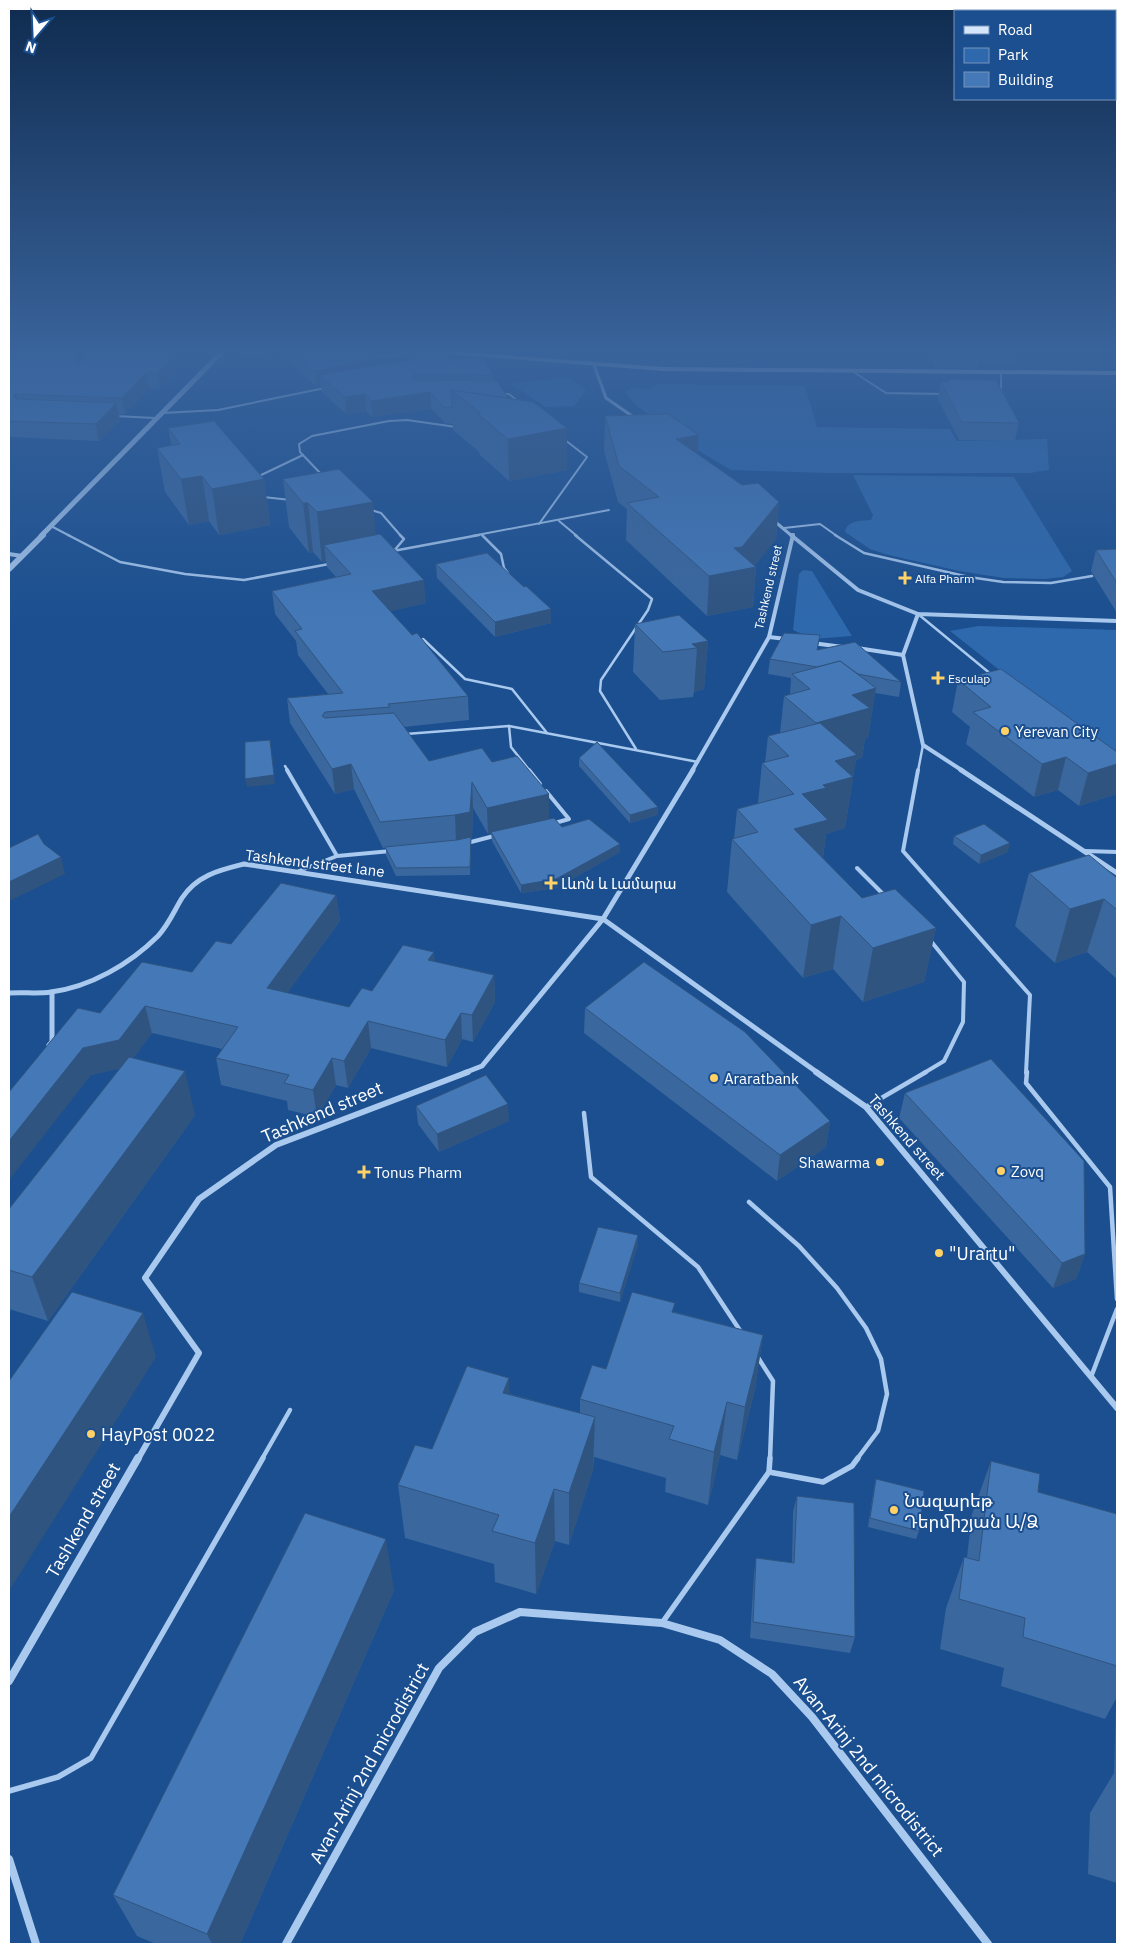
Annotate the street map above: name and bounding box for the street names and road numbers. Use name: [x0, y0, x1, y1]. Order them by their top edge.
street label: Tashkend street: [751, 543, 785, 631]
street label: Tashkend street lane: [244, 845, 386, 881]
street label: Tashkend street: [258, 1076, 386, 1148]
street label: Tashkend street: [865, 1090, 949, 1184]
street label: Tashkend street: [41, 1458, 125, 1582]
street label: Avan-Arinj 2nd microdistrict: [304, 1659, 434, 1867]
street label: Avan-Arinj 2nd microdistrict: [789, 1671, 949, 1861]

